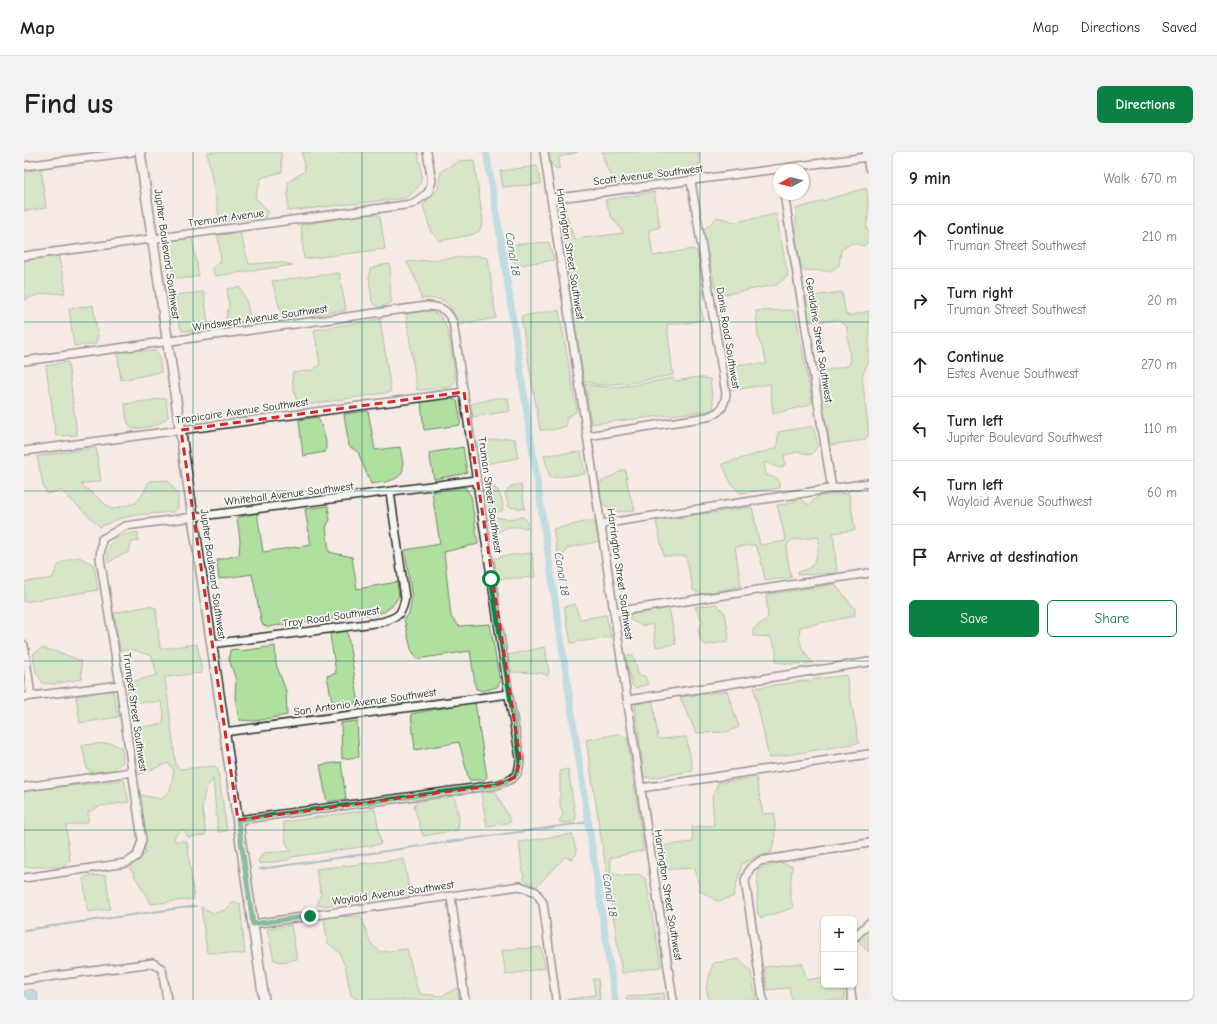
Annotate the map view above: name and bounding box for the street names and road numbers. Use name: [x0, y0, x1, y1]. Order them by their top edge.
street label: Scott Avenue Southwest: [592, 162, 704, 188]
street label: Jupiter Boulevard Southwest: [151, 188, 183, 321]
street label: Harrington Street Southwest: [553, 188, 587, 321]
street label: Tremont Avenue: [187, 206, 265, 230]
street label: Geraldine Street Southwest: [803, 276, 835, 404]
street label: Danis Road Southwest: [714, 286, 743, 391]
street label: Windswept Avenue Southwest: [192, 302, 329, 334]
street label: Tropicaire Avenue Southwest: [175, 395, 310, 427]
street label: Truman Street Southwest: [475, 436, 505, 555]
street label: Whitehall Avenue Southwest: [224, 480, 355, 508]
street label: Harrington Street Southwest: [604, 507, 636, 641]
street label: Jupiter Boulevard Southwest: [197, 508, 229, 641]
street label: Troy Road Southwest: [282, 604, 381, 630]
street label: Trumpet Street Southwest: [120, 651, 150, 773]
street label: San Antonio Avenue Southwest: [293, 685, 438, 718]
street label: Harrington Street Southwest: [651, 829, 685, 962]
street label: Waylaid Avenue Southwest: [331, 878, 456, 908]

